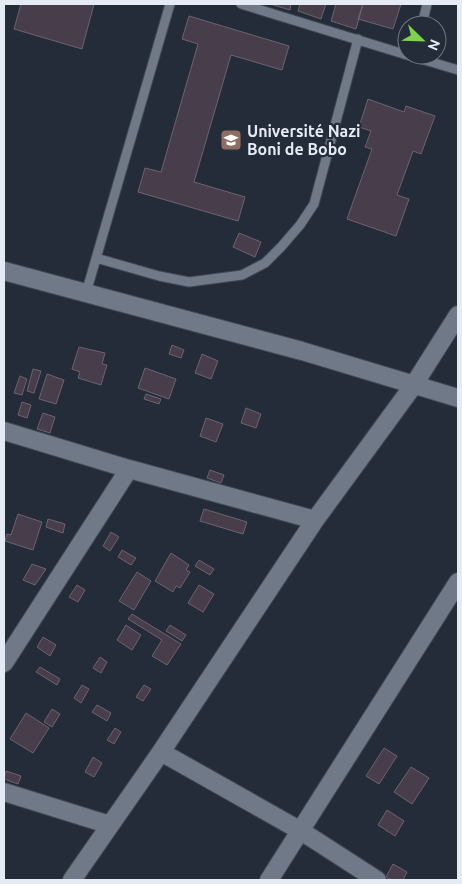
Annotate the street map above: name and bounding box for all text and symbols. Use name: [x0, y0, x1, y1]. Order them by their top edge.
north arrow: [397, 15, 447, 65]
text: N: [425, 37, 443, 53]
place label: Université Nazi Boni de Bobo: [247, 122, 361, 158]
school or university icon: Université Nazi Boni de Bobo: [219, 128, 243, 152]

